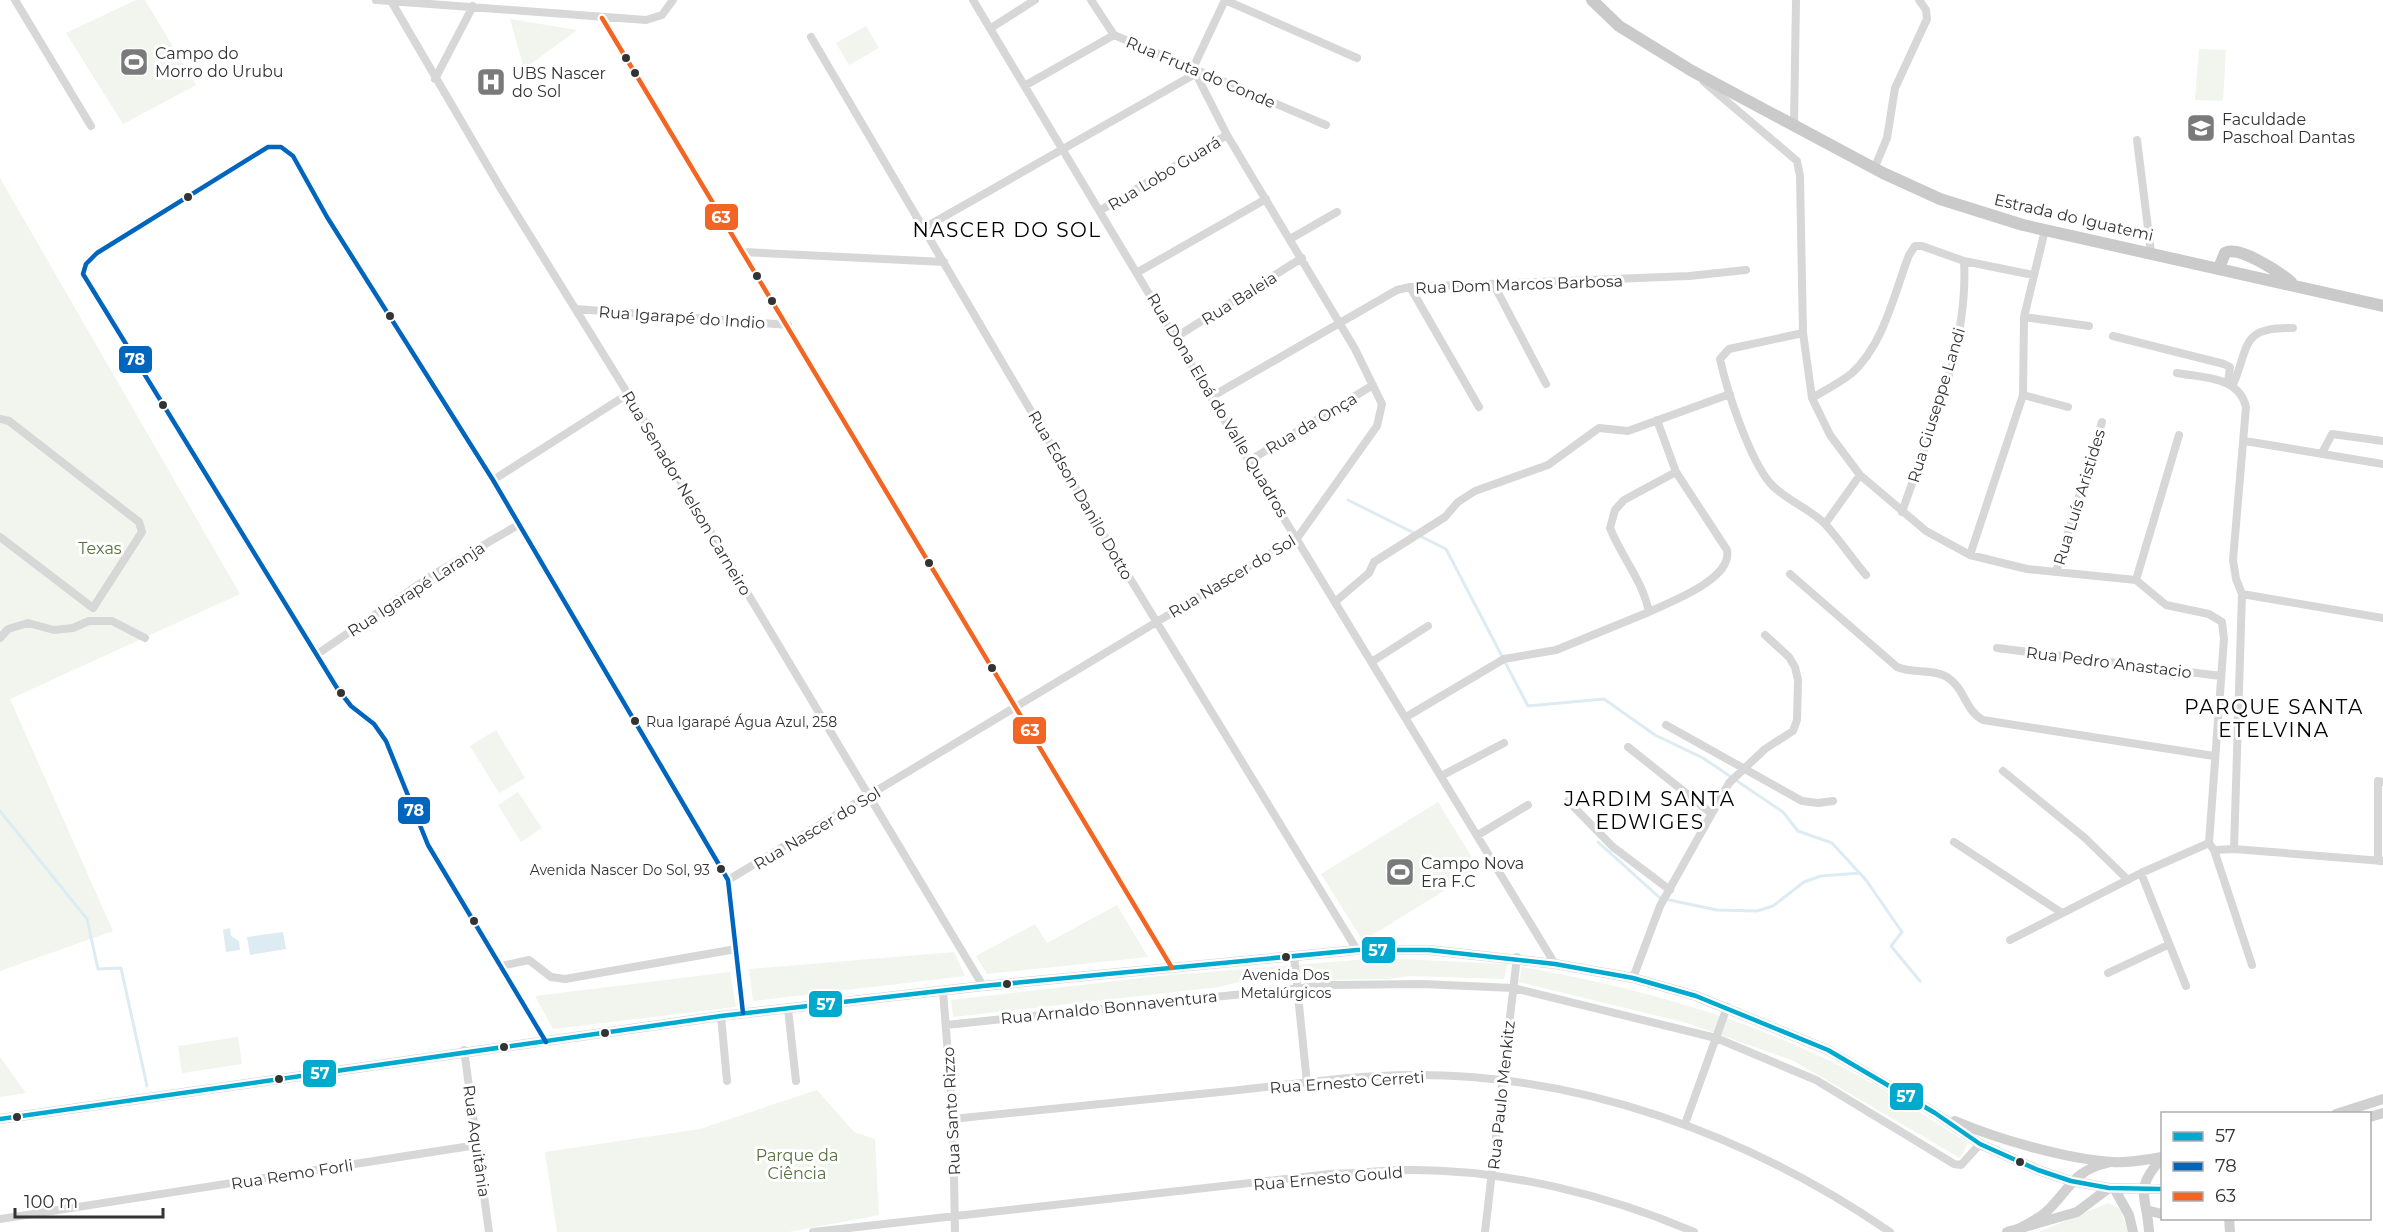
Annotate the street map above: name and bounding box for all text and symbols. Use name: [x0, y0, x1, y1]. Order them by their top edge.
street label: Rua Fruta do Conde: [1123, 32, 1278, 113]
place label: Campo do Morro do Urubu: [155, 44, 284, 81]
sports icon: Campo do Morro do Urubu: [118, 46, 150, 78]
unlabelled marker: [620, 52, 632, 64]
place label: UBS Nascer do Sol: [512, 64, 606, 101]
hospital icon: UBS Nascer do Sol: [475, 66, 507, 98]
unlabelled marker: [629, 67, 641, 79]
place label: Faculdade Paschoal Dantas: [2222, 110, 2355, 147]
school or university icon: Faculdade Paschoal Dantas: [2185, 112, 2217, 144]
street label: Rua Lobo Guará: [1104, 132, 1224, 215]
street label: Estrada do Iguatemi: [1992, 190, 2155, 245]
unlabelled marker: [182, 191, 194, 203]
line badge: 63: [704, 203, 739, 231]
text: 63: [711, 208, 731, 227]
district label: NASCER DO SOL: [912, 218, 1102, 242]
street label: Rua Baleia: [1198, 268, 1280, 329]
unlabelled marker: [751, 270, 763, 282]
street label: Rua Dom Marcos Barbosa: [1415, 271, 1623, 298]
street label: Rua Dona Eloá do Valle Quadros: [1143, 290, 1292, 521]
unlabelled marker: [766, 295, 778, 307]
street label: Rua Igarapé do Indio: [598, 302, 766, 333]
unlabelled marker: [384, 310, 396, 322]
street label: Rua Giuseppe Landi: [1904, 325, 1969, 485]
line badge: 78: [118, 345, 153, 374]
text: 78: [125, 350, 145, 369]
street label: Rua Senador Nelson Carneiro: [618, 388, 755, 599]
street label: Rua da Onça: [1262, 389, 1360, 458]
unlabelled marker: [157, 399, 169, 411]
street label: Rua Edson Danilo Dotto: [1024, 407, 1137, 583]
street label: Rua Luís Aristides: [2050, 427, 2109, 567]
street label: Rua Nascer do Sol: [1165, 531, 1299, 622]
street label: Rua Igarapé Laranja: [344, 538, 488, 641]
park label: Texas: [78, 539, 122, 558]
unlabelled marker: [923, 557, 935, 569]
street label: Rua Pedro Anastacio: [2025, 643, 2193, 682]
unlabelled marker: [986, 662, 998, 674]
unlabelled marker: [335, 687, 347, 699]
district label: PARQUE SANTA ETELVINA: [2184, 695, 2364, 742]
place label: Rua Igarapé Água Azul, 258: [646, 713, 837, 731]
marker: Rua Igarapé Água Azul, 258: [629, 715, 641, 727]
line badge: 63: [1012, 716, 1047, 745]
text: 63: [1020, 721, 1040, 740]
street label: Rua Nascer do Sol: [750, 783, 884, 874]
district label: JARDIM SANTA EDWIGES: [1563, 787, 1736, 834]
line badge: 78: [397, 796, 431, 825]
text: 78: [404, 801, 424, 820]
place label: Campo Nova Era F.C: [1421, 854, 1524, 891]
sports icon: Campo Nova Era F.C: [1384, 856, 1416, 888]
place label: Avenida Nascer Do Sol, 93: [530, 861, 710, 879]
marker: Avenida Nascer Do Sol, 93: [715, 863, 727, 875]
unlabelled marker: [468, 915, 480, 927]
line badge: 57: [1361, 936, 1396, 964]
text: 57: [1368, 941, 1388, 960]
marker: Avenida Dos Metalúrgicos: [1280, 951, 1292, 963]
place label: Avenida Dos Metalúrgicos: [1241, 966, 1332, 1002]
unlabelled marker: [1001, 978, 1013, 990]
street label: Rua Arnaldo Bonnaventura: [1000, 987, 1218, 1028]
line badge: 57: [808, 990, 843, 1018]
text: 57: [816, 995, 836, 1014]
street label: Rua Paulo Menkitz: [1484, 1019, 1519, 1171]
unlabelled marker: [599, 1027, 611, 1039]
unlabelled marker: [498, 1041, 510, 1053]
street label: Rua Santo Rizzo: [939, 1046, 964, 1176]
line badge: 57: [302, 1059, 337, 1088]
text: 57: [310, 1064, 330, 1083]
street label: Rua Ernesto Cerreti: [1269, 1068, 1425, 1097]
unlabelled marker: [273, 1073, 285, 1085]
line badge: 57: [1889, 1082, 1924, 1111]
street label: Rua Aquitânia: [459, 1084, 494, 1198]
text: 57: [1896, 1087, 1916, 1106]
unlabelled marker: [11, 1111, 23, 1123]
legend: [2161, 1112, 2371, 1220]
text: 57: [2215, 1125, 2236, 1147]
park label: Parque da Ciência: [756, 1146, 838, 1183]
street label: Rua Remo Forli: [230, 1155, 354, 1194]
text: 78: [2215, 1155, 2237, 1177]
unlabelled marker: [2014, 1156, 2026, 1168]
street label: Rua Ernesto Gould: [1253, 1162, 1404, 1194]
scale bar: [15, 1181, 164, 1219]
text: 63: [2215, 1185, 2236, 1207]
text: 100 m: [24, 1191, 78, 1213]

